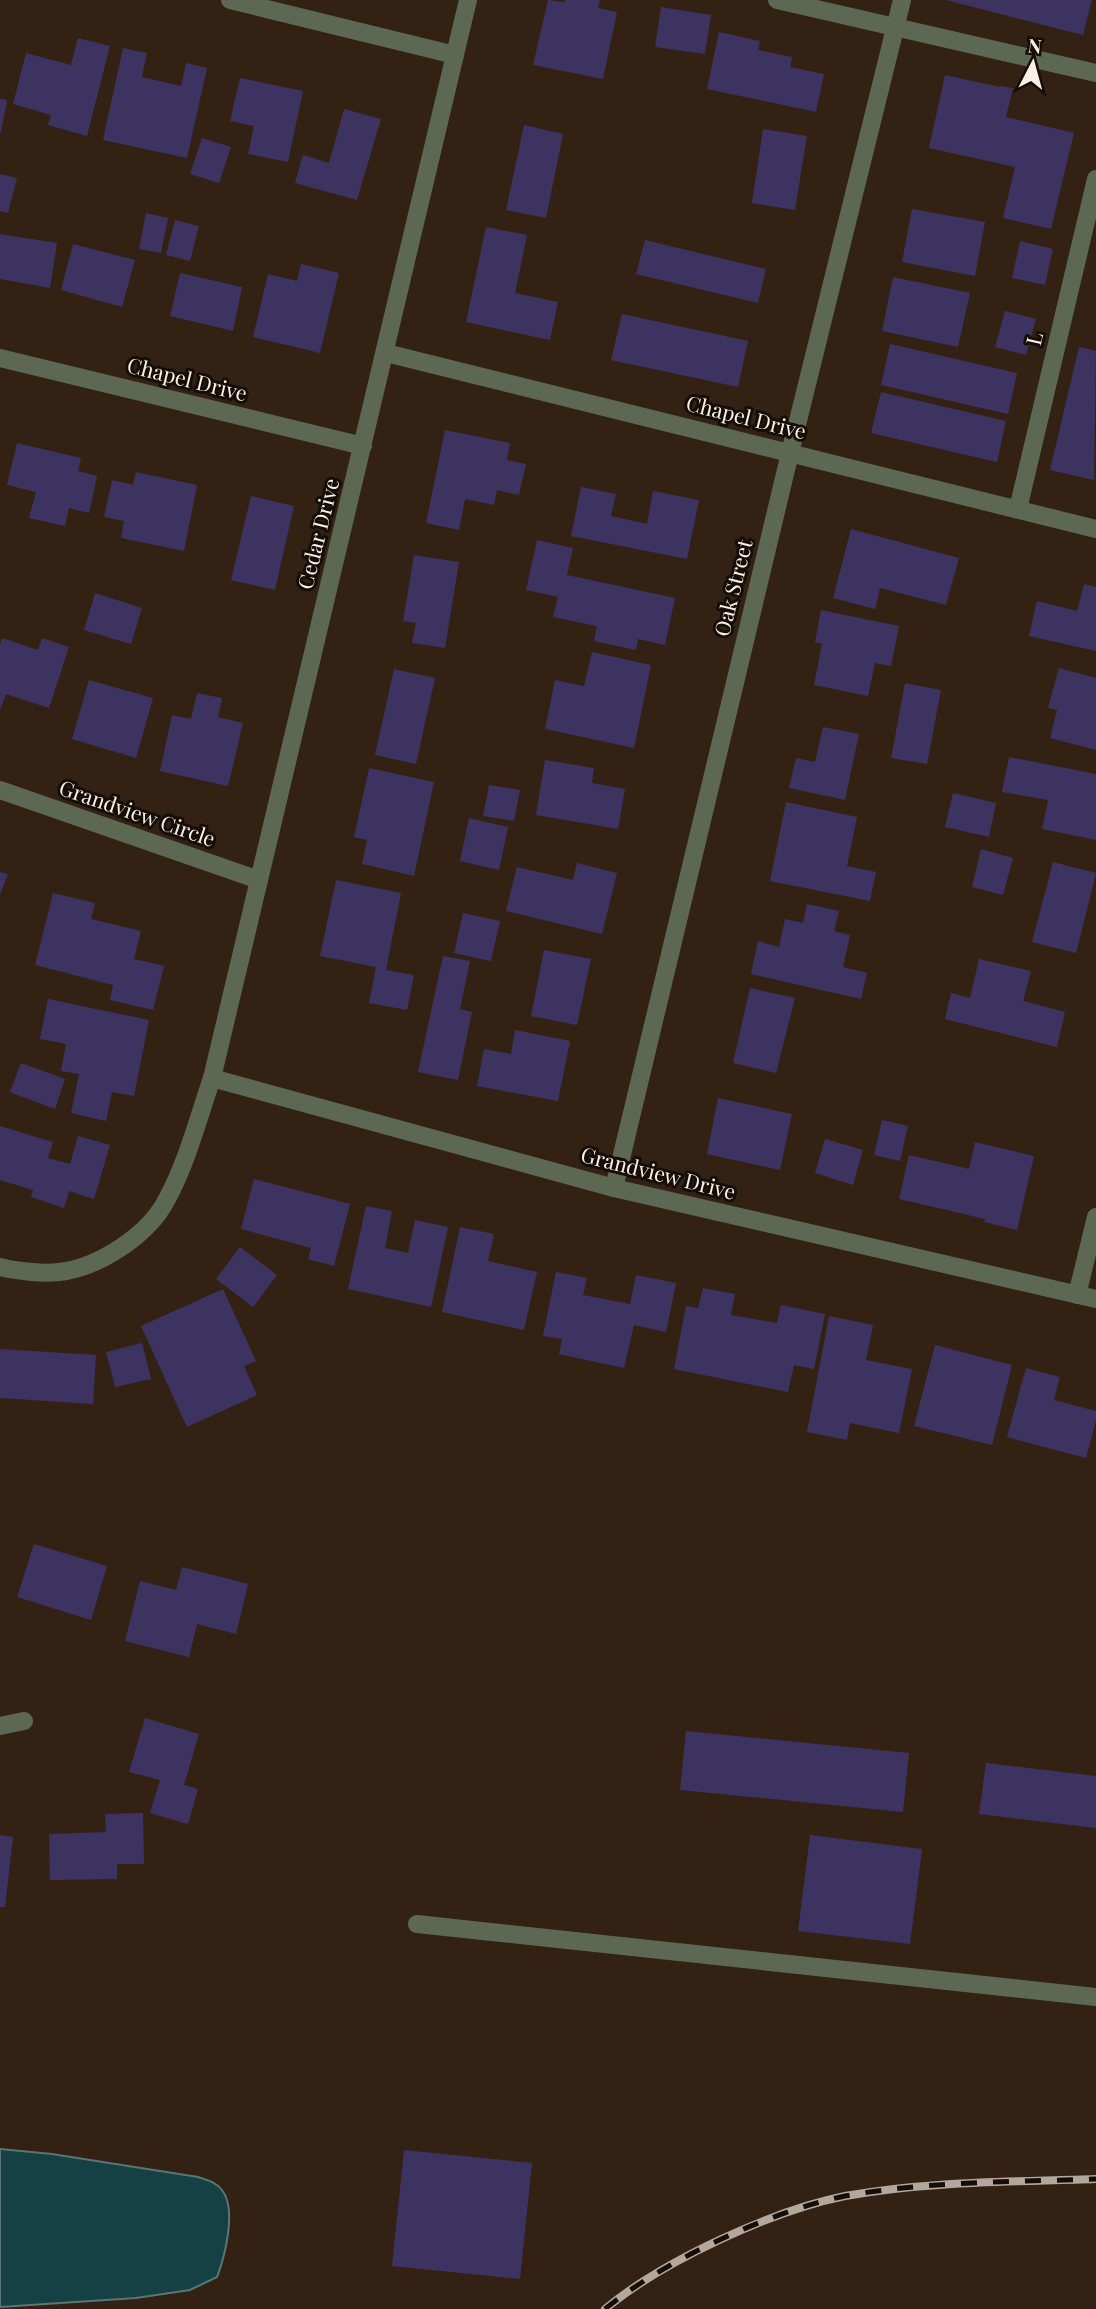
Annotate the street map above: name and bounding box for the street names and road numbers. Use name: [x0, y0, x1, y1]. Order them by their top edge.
street label: L: [1018, 329, 1048, 348]
street label: Chapel Drive: [125, 350, 250, 406]
street label: Chapel Drive: [684, 388, 809, 444]
street label: Cedar Drive: [290, 475, 344, 592]
street label: Oak Street: [707, 536, 758, 639]
street label: Grandview Circle: [56, 772, 219, 852]
street label: Grandview Drive: [578, 1139, 739, 1205]

